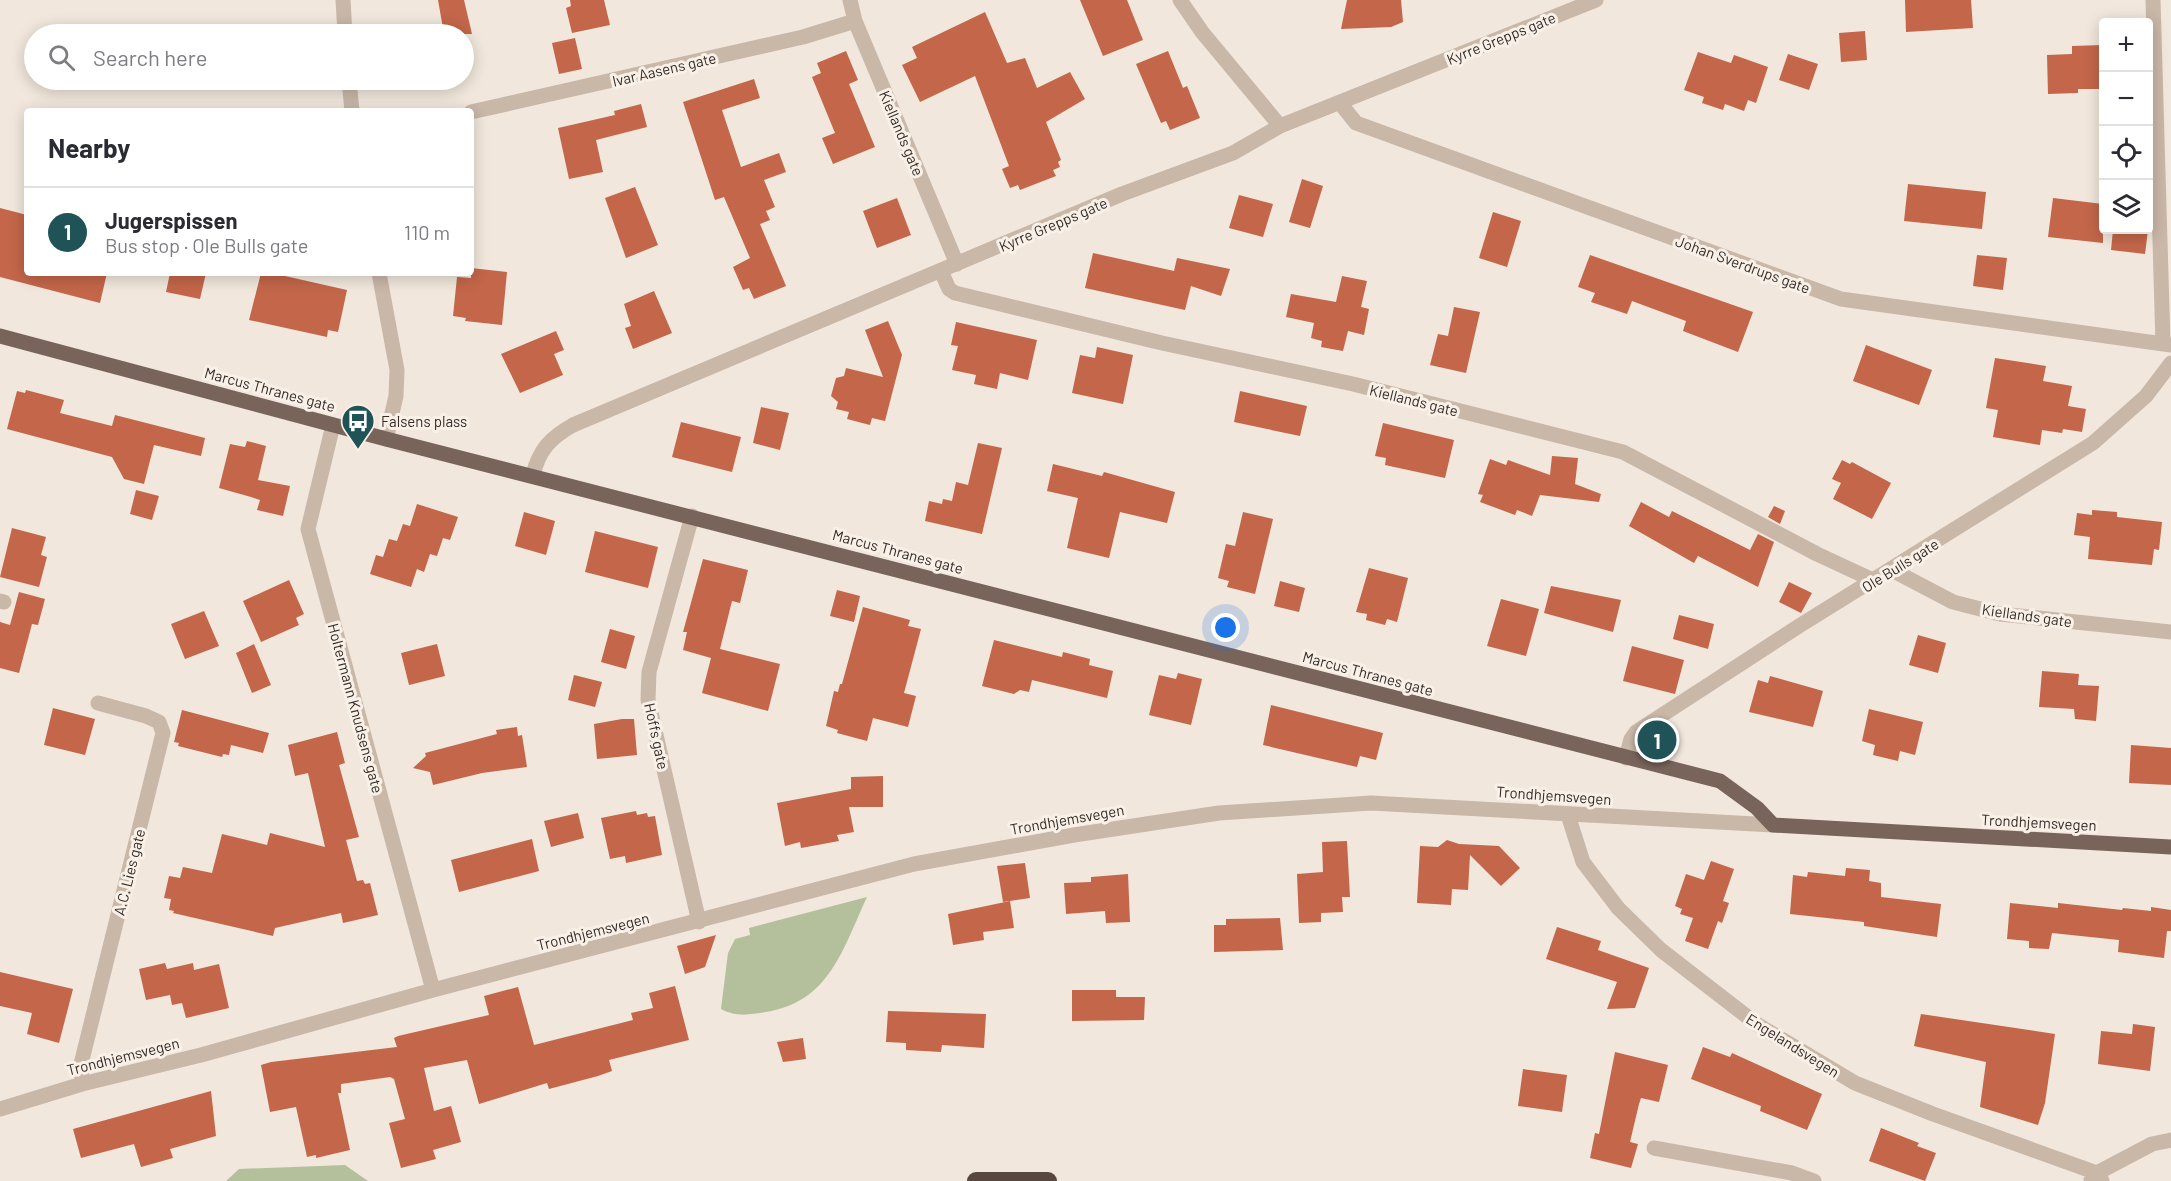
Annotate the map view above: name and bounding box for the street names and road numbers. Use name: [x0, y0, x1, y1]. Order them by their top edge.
street label: Kyrre Grepps gate: [1444, 8, 1558, 68]
street label: Ivar Aasens gate: [610, 48, 718, 90]
street label: Kiellands gate: [876, 88, 928, 178]
street label: Kyrre Grepps gate: [996, 193, 1110, 255]
street label: Johan Sverdrups gate: [1673, 231, 1813, 297]
street label: Marcus Thranes gate: [203, 363, 337, 415]
street label: Kiellands gate: [1368, 380, 1460, 420]
street label: Marcus Thranes gate: [831, 525, 965, 577]
street label: Ole Bulls gate: [1858, 534, 1942, 596]
street label: Kiellands gate: [1981, 600, 2073, 630]
street label: Holtermann Knudsens gate: [325, 621, 387, 795]
street label: Marcus Thranes gate: [1301, 647, 1435, 699]
street label: Hoffs gate: [641, 701, 673, 771]
street label: Trondhjemsvegen: [1496, 782, 1612, 808]
street label: Trondhjemsvegen: [1009, 800, 1125, 838]
street label: Trondhjemsvegen: [1981, 810, 2097, 834]
street label: A.C. Lies gate: [110, 827, 148, 917]
street label: Trondhjemsvegen: [535, 908, 651, 954]
street label: Engelandsvegen: [1743, 1009, 1843, 1081]
street label: Trondhjemsvegen: [65, 1033, 181, 1079]

